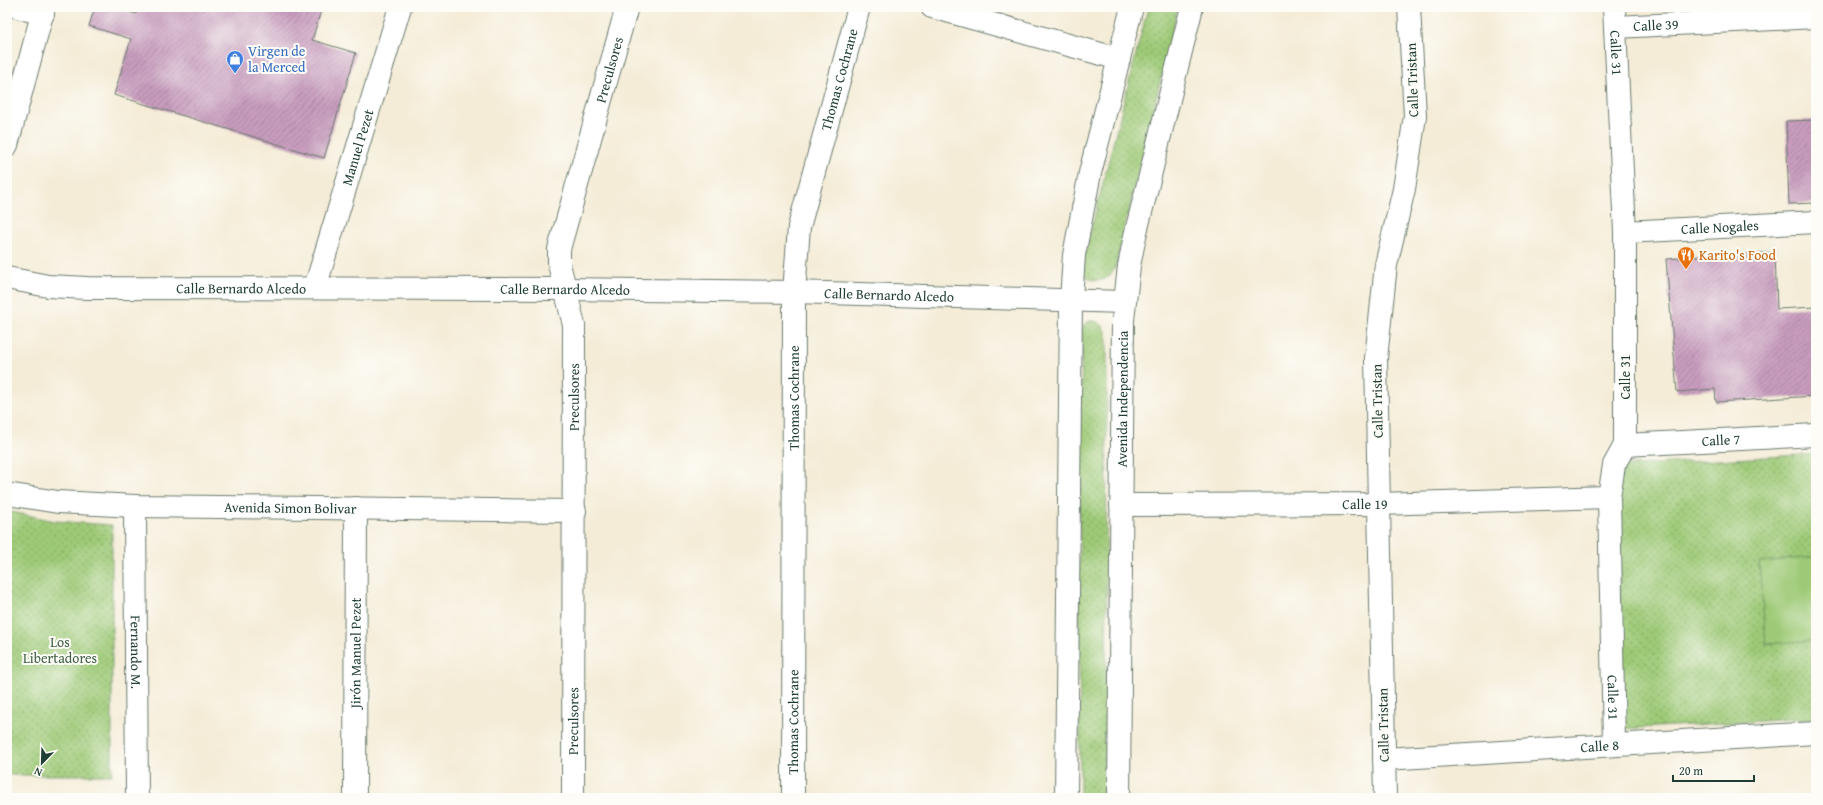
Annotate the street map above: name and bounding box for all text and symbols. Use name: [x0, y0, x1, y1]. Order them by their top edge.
street label: Calle 39: [1633, 14, 1679, 36]
street label: Thomas Cochrane: [816, 26, 863, 133]
street label: Calle 31: [1605, 30, 1627, 76]
street label: Preculsores: [591, 34, 628, 105]
place label: Virgen de la Merced: [248, 41, 306, 77]
street label: Calle Tristan: [1401, 42, 1423, 117]
shop icon: Virgen de la Merced: [225, 49, 245, 74]
street label: Manuel Pezet: [337, 107, 379, 188]
street label: Calle Nogales: [1681, 215, 1759, 239]
restaurant icon: Karito's Food: [1676, 245, 1696, 270]
place label: Karito's Food: [1699, 245, 1777, 265]
street label: Calle Bernardo Alcedo: [176, 278, 306, 298]
street label: Calle Bernardo Alcedo: [500, 279, 630, 300]
street label: Calle Bernardo Alcedo: [824, 283, 954, 307]
street label: Avenida Independencia: [1112, 330, 1133, 468]
street label: Thomas Cochrane: [784, 345, 804, 451]
street label: Calle 31: [1615, 354, 1635, 400]
street label: Preculsores: [564, 363, 584, 431]
street label: Calle Tristan: [1366, 364, 1388, 438]
street label: Calle 7: [1701, 429, 1741, 451]
street label: Calle 19: [1342, 494, 1388, 514]
street label: Avenida Simon Bolivar: [224, 497, 357, 519]
street label: Jirón Manuel Pezet: [345, 597, 366, 711]
street label: Fernando M.: [126, 615, 146, 689]
park label: Los Libertadores: [23, 632, 97, 668]
street label: Thomas Cochrane: [783, 669, 803, 775]
street label: Calle 31: [1603, 675, 1624, 720]
street label: Preculsores: [563, 687, 583, 755]
street label: Calle Tristan: [1372, 688, 1394, 762]
street label: Calle 8: [1580, 735, 1620, 757]
north arrow: [22, 743, 62, 783]
scale bar: [1673, 757, 1754, 783]
text: 20 m: [1679, 762, 1703, 779]
text: N: [31, 763, 45, 781]

